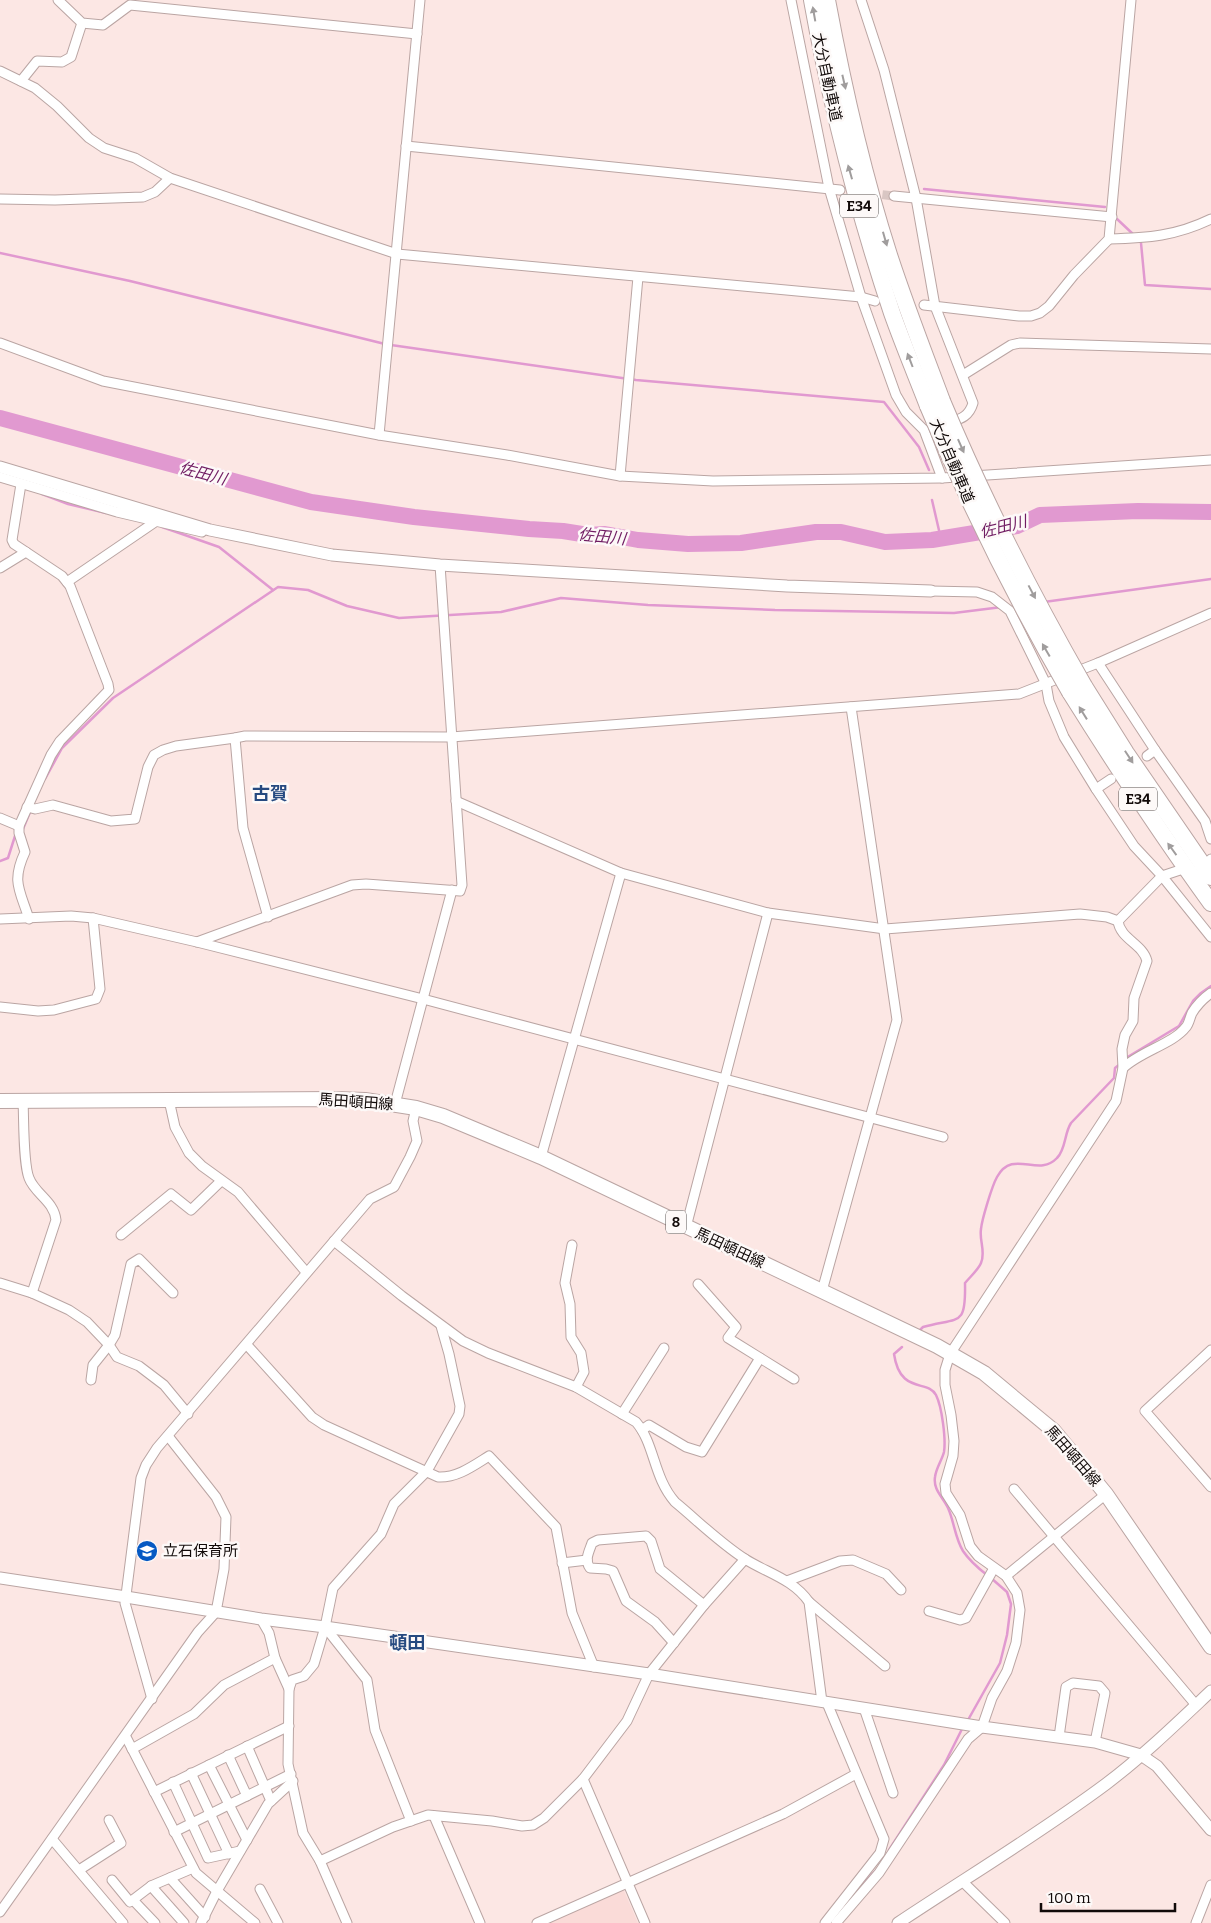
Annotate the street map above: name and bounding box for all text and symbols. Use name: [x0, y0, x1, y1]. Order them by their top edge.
one-way arrow: [810, 6, 818, 21]
street label: 大分自動車道: [809, 31, 845, 123]
one-way arrow: [840, 75, 848, 91]
one-way arrow: [845, 165, 853, 180]
road number: E34: [840, 195, 878, 218]
one-way arrow: [881, 232, 889, 247]
one-way arrow: [906, 352, 914, 367]
street label: 大分自動車道: [926, 416, 978, 506]
one-way arrow: [958, 439, 966, 453]
water label: 佐田川: [177, 458, 230, 489]
water label: 佐田川: [978, 511, 1031, 542]
water label: 佐田川: [577, 525, 629, 549]
one-way arrow: [1027, 586, 1036, 599]
one-way arrow: [1042, 643, 1050, 658]
one-way arrow: [1079, 706, 1088, 720]
one-way arrow: [1124, 750, 1133, 763]
district label: 古賀: [252, 783, 288, 805]
road number: E34: [1119, 788, 1157, 811]
one-way arrow: [1167, 842, 1177, 856]
street label: 馬田頓田線: [318, 1090, 394, 1114]
road number: 8: [666, 1210, 686, 1234]
street label: 馬田頓田線: [692, 1224, 768, 1272]
street label: 馬田頓田線: [1042, 1422, 1104, 1490]
school or university icon: 立石保育所: [135, 1539, 159, 1563]
place label: 立石保育所: [163, 1542, 238, 1560]
district label: 頓田: [389, 1632, 425, 1654]
scale bar: [1041, 1880, 1175, 1912]
text: 100 m: [1048, 1889, 1091, 1907]

